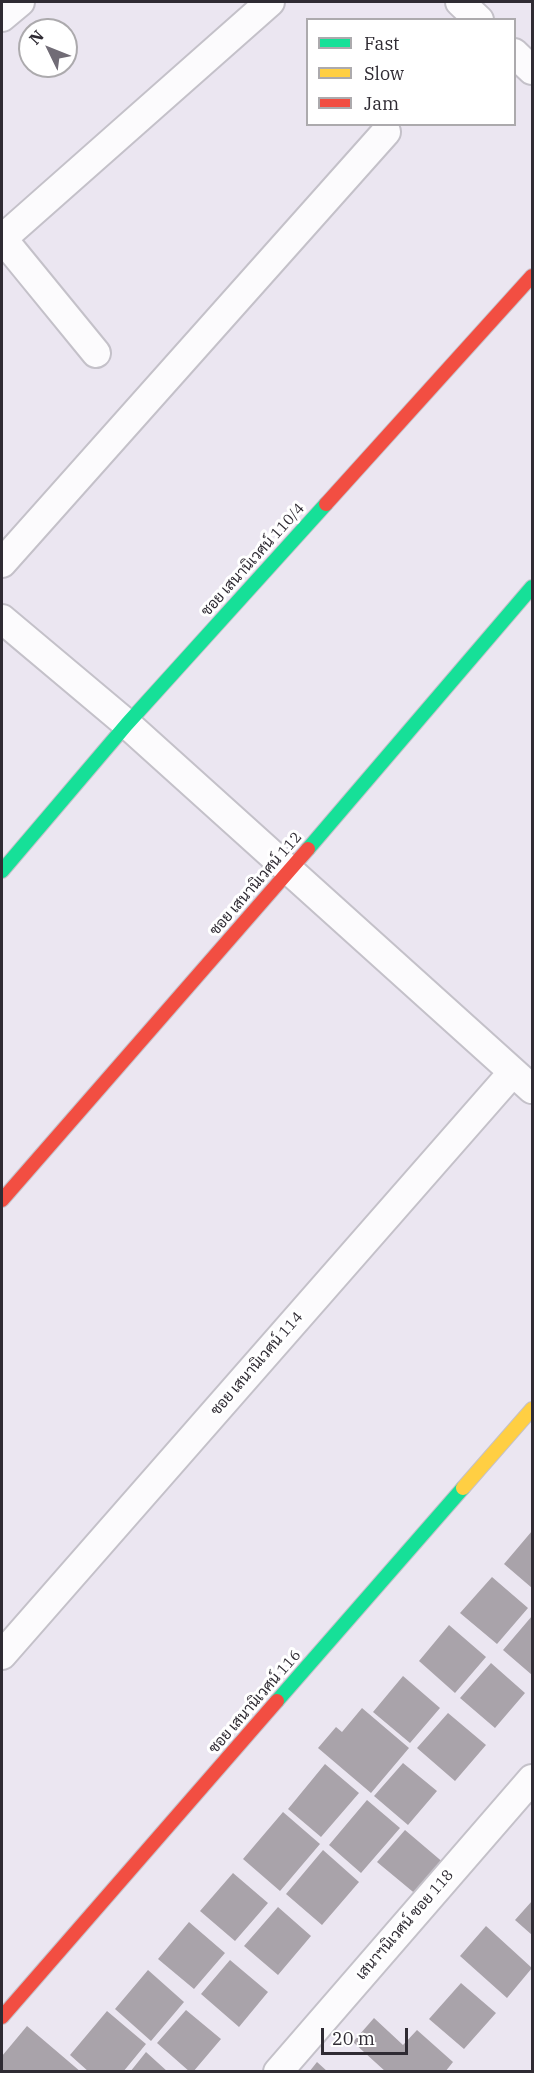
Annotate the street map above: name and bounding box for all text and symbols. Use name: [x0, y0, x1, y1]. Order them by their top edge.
north arrow: [18, 18, 78, 78]
legend: [306, 18, 516, 126]
text: N: [25, 26, 48, 49]
text: Fast: [364, 32, 399, 55]
text: Slow: [364, 62, 404, 85]
text: Jam: [364, 92, 399, 115]
street label: ซอย เสนานิเวศน์ 110/4: [198, 500, 308, 620]
street label: ซอย เสนานิเวศน์ 112: [206, 829, 306, 939]
street label: ซอย เสนานิเวศน์ 114: [207, 1309, 307, 1419]
street label: ซอย เสนานิเวศน์ 116: [205, 1647, 305, 1757]
street label: เสนาฯนิเวศน์ ซอย 118: [352, 1866, 458, 1984]
scale bar: [324, 2016, 411, 2054]
text: 20 m: [332, 2027, 375, 2050]

